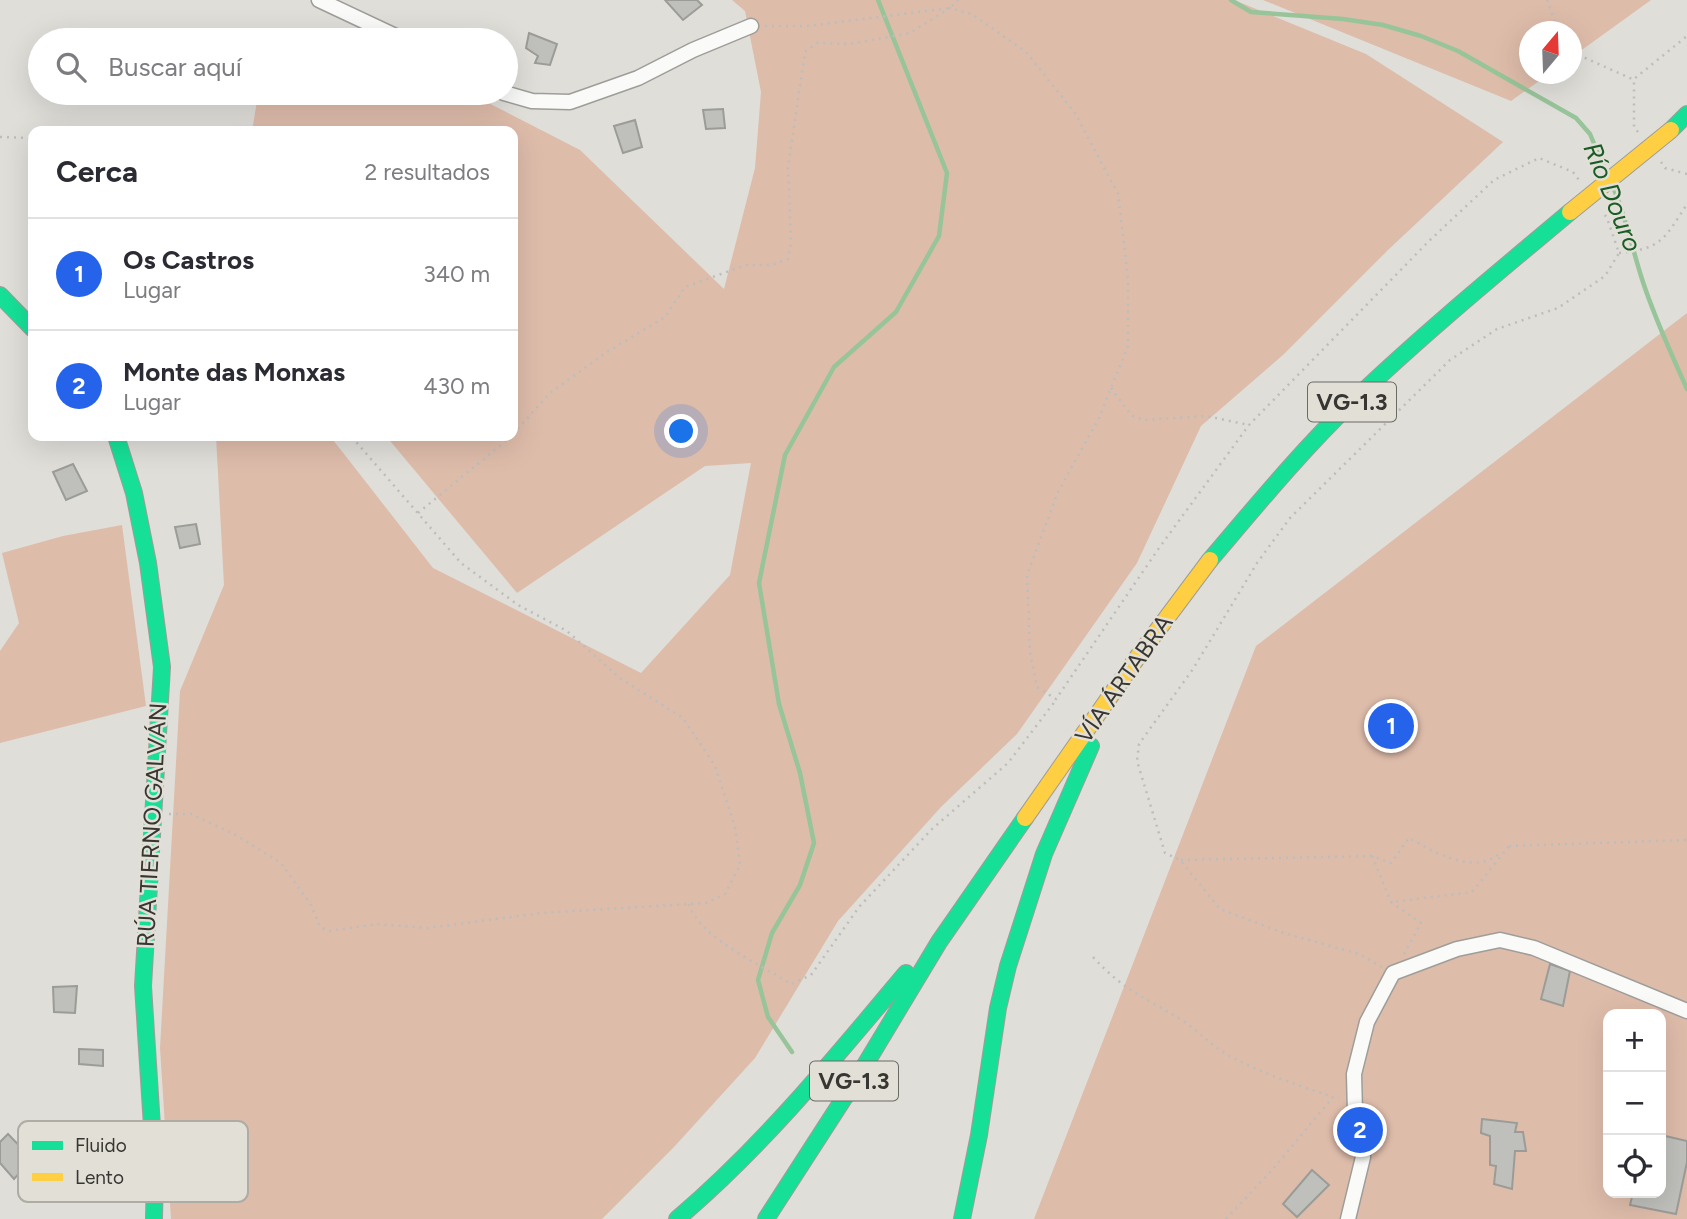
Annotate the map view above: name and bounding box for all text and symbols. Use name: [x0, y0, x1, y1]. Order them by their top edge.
north arrow: [1519, 21, 1582, 84]
search box: [28, 28, 518, 105]
icon: search: [52, 48, 90, 86]
text: Buscar aquí: [108, 51, 242, 83]
water label: Río Douro: [1577, 138, 1649, 256]
text: Cerca: [56, 153, 138, 190]
text: 2 resultados: [365, 158, 490, 186]
text: Os Castros: [123, 244, 254, 276]
text: 1: [74, 260, 84, 288]
text: 340 m: [423, 260, 490, 288]
text: Lugar: [123, 276, 181, 304]
text: Monte das Monxas: [123, 356, 345, 388]
text: 2: [72, 372, 86, 400]
text: 430 m: [423, 372, 490, 400]
road number: VG-1.3: [1308, 382, 1396, 422]
text: Lugar: [123, 388, 181, 416]
your location: [664, 414, 698, 448]
street label: VÍA ÁRTABRA: [1069, 608, 1179, 749]
pin: 1: [1368, 700, 1414, 752]
street label: RÚA TIERNO GALVÁN: [131, 702, 172, 948]
map controls: [1603, 1009, 1666, 1198]
button: +: [1603, 1009, 1666, 1072]
road number: VG-1.3: [810, 1062, 898, 1100]
button: −: [1603, 1072, 1666, 1135]
pin: 2: [1337, 1104, 1383, 1156]
legend: [18, 1121, 248, 1202]
text: Fluido: [75, 1134, 127, 1157]
button: locate: [1603, 1135, 1666, 1198]
text: Lento: [75, 1166, 124, 1189]

